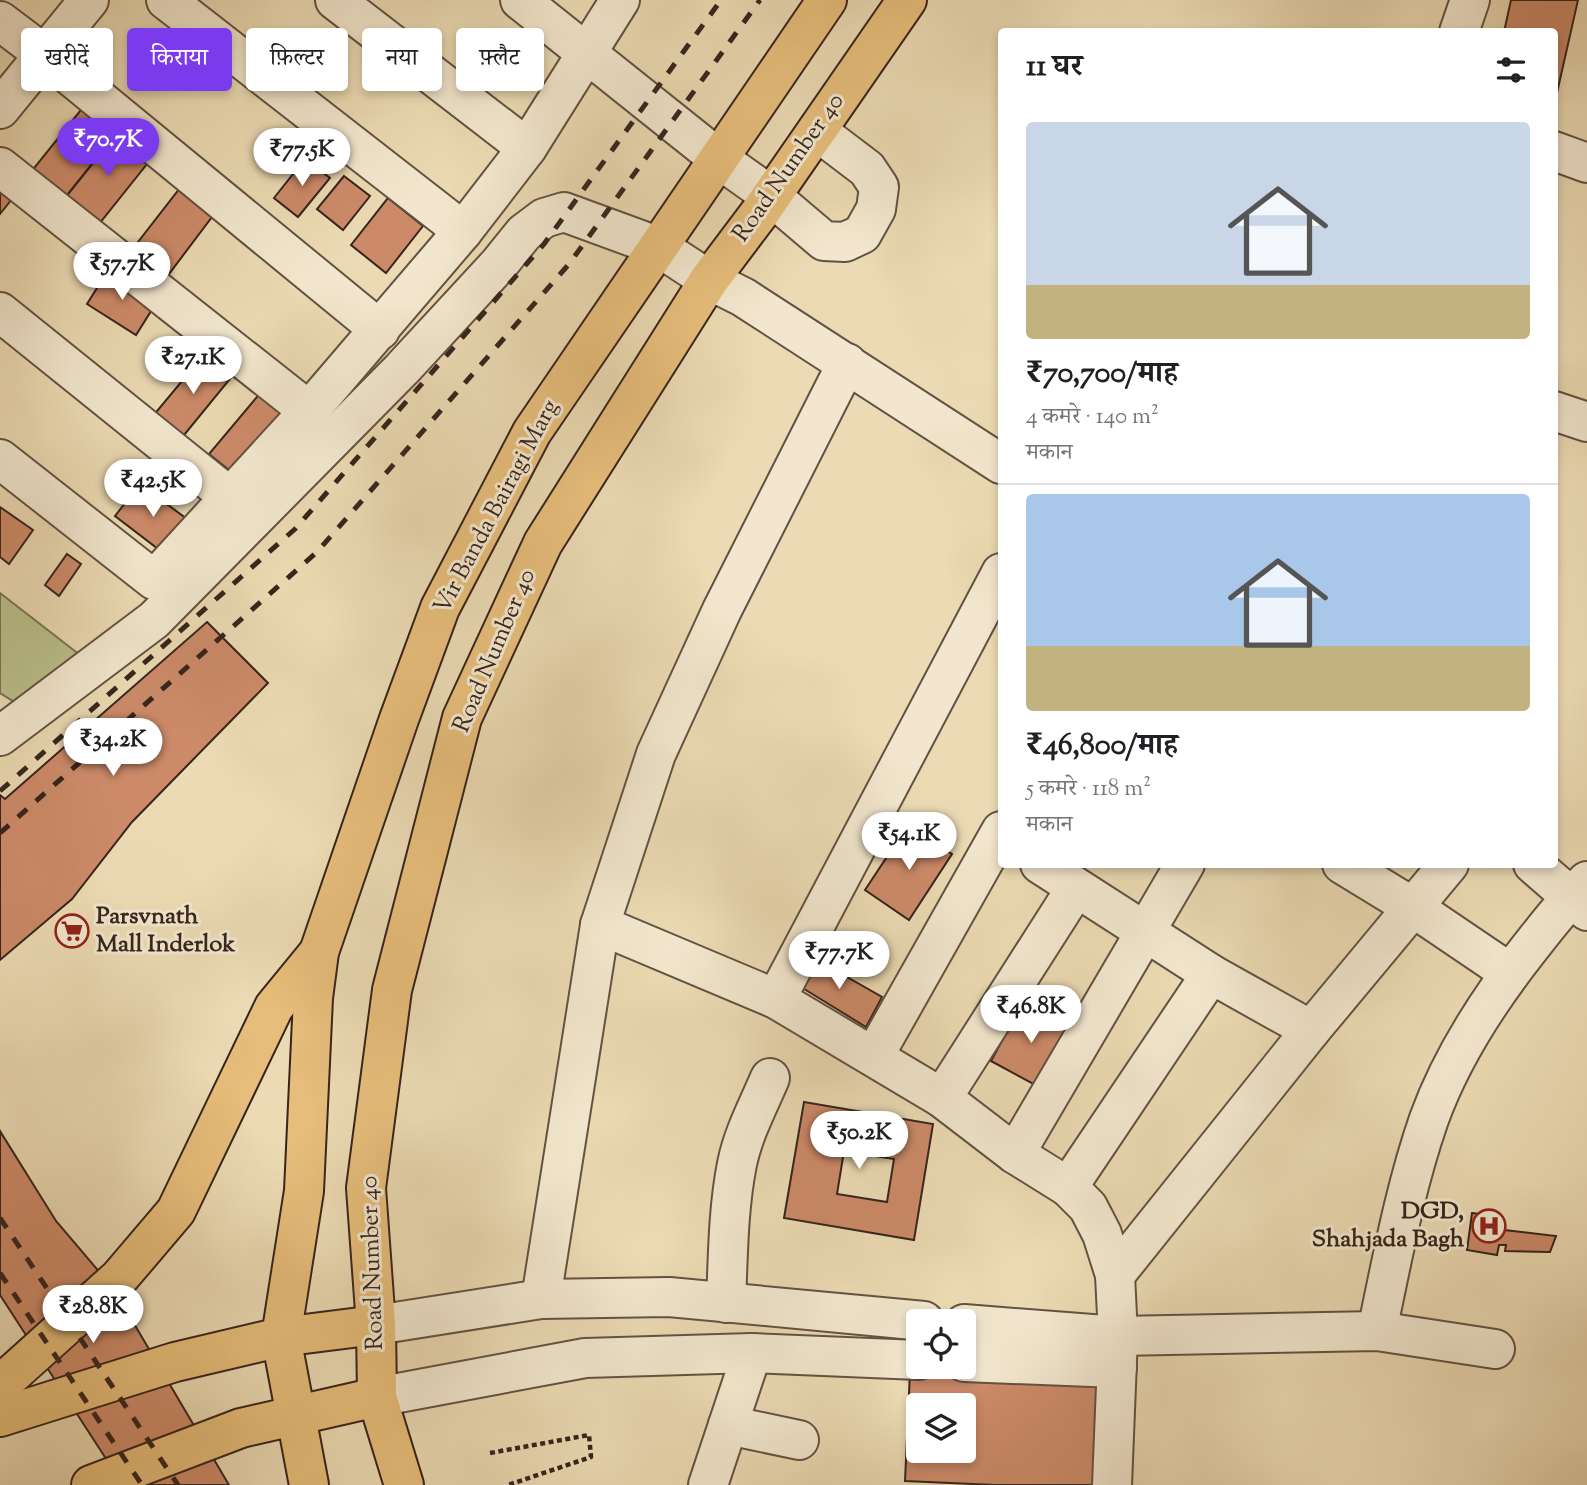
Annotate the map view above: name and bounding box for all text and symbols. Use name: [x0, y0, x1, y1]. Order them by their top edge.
chip: खरीदें: [21, 28, 113, 91]
chip: किराया: [127, 28, 232, 91]
chip: फ़िल्टर: [246, 28, 348, 91]
chip: नया: [362, 28, 442, 91]
chip: फ़्लैट: [456, 28, 544, 91]
text: 11 घर: [1026, 46, 1083, 89]
icon: filters: [1492, 51, 1530, 89]
street label: Road Number 40: [725, 87, 853, 249]
pin: ₹70.7K: [51, 118, 165, 178]
text: ₹70.7K: [73, 124, 143, 157]
pin: ₹77.5K: [245, 128, 359, 188]
text: ₹77.5K: [269, 134, 335, 167]
icon: home: [1215, 168, 1341, 294]
pin: ₹57.7K: [65, 243, 179, 302]
text: ₹57.7K: [89, 248, 155, 281]
pin: ₹27.1K: [136, 336, 250, 396]
text: ₹27.1K: [161, 342, 225, 375]
text: ₹70,700/माह: [1026, 353, 1178, 396]
street label: Vir Banda Bairagi Marg: [426, 394, 568, 620]
text: 4 कमरे · 140 m²: [1026, 401, 1159, 434]
text: मकान: [1026, 437, 1073, 470]
pin: ₹42.5K: [96, 460, 210, 519]
text: ₹42.5K: [120, 465, 186, 498]
icon: home: [1215, 540, 1341, 666]
street label: Road Number 40: [445, 564, 545, 738]
pin: ₹34.2K: [56, 718, 170, 778]
text: ₹34.2K: [79, 724, 147, 757]
text: ₹46,800/माह: [1026, 725, 1178, 768]
text: 5 कमरे · 118 m²: [1026, 773, 1151, 806]
text: मकान: [1026, 809, 1073, 842]
pin: ₹54.1K: [852, 812, 966, 872]
text: ₹54.1K: [878, 818, 940, 851]
place label: Parsvnath Mall Inderlok: [96, 900, 236, 962]
supermarket icon: Parsvnath Mall Inderlok: [53, 912, 91, 950]
pin: ₹77.7K: [782, 932, 896, 991]
text: ₹77.7K: [805, 937, 873, 970]
pin: ₹46.8K: [974, 986, 1088, 1045]
text: ₹46.8K: [996, 991, 1066, 1024]
pin: ₹50.2K: [802, 1112, 916, 1171]
text: ₹50.2K: [826, 1117, 892, 1150]
street label: Road Number 40: [353, 1175, 393, 1351]
place label: DGD, Shahjada Bagh: [1312, 1195, 1465, 1257]
hospital icon: DGD, Shahjada Bagh: [1470, 1207, 1508, 1245]
pin: ₹28.8K: [36, 1286, 150, 1345]
text: ₹28.8K: [59, 1291, 127, 1324]
map controls: [906, 1309, 976, 1463]
button: locate: [906, 1309, 976, 1379]
button: layers: [906, 1393, 976, 1463]

